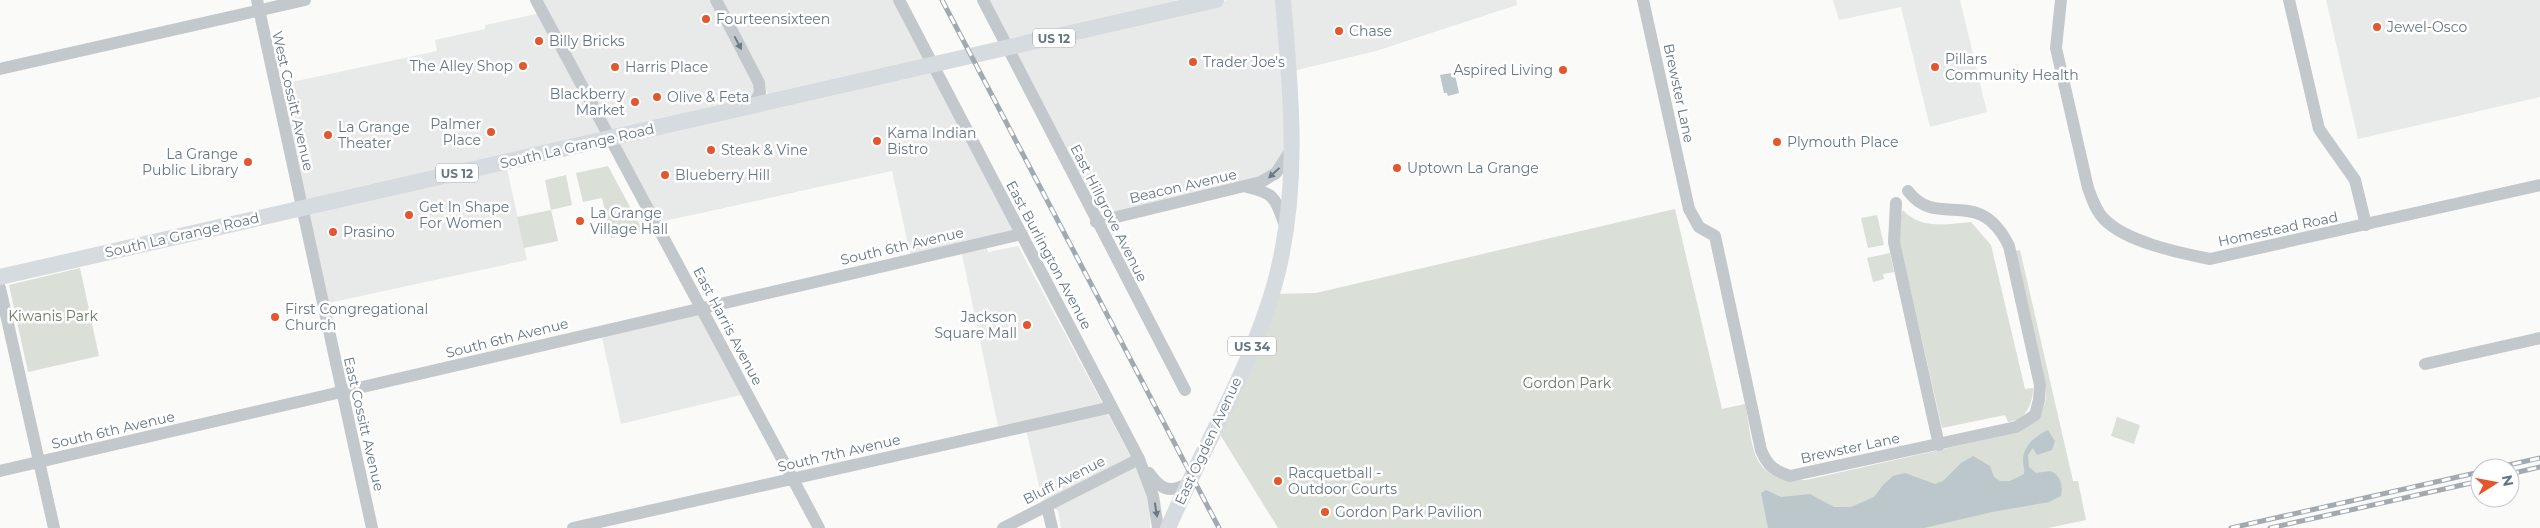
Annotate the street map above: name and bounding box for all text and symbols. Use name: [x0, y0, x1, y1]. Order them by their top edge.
place label: Fourteensixteen: [716, 10, 830, 28]
marker: Fourteensixteen: [700, 13, 712, 25]
place label: Jewel-Osco: [2386, 18, 2467, 36]
marker: Jewel-Osco: [2371, 21, 2383, 33]
place label: Chase: [1349, 22, 1392, 40]
marker: Chase: [1333, 25, 1345, 37]
road number: US 12: [1033, 28, 1075, 48]
street label: West Cossitt Avenue: [268, 29, 318, 173]
place label: Billy Bricks: [549, 32, 625, 50]
marker: Billy Bricks: [533, 35, 545, 47]
one-way arrow: [734, 36, 742, 50]
street label: Brewster Lane: [1660, 42, 1698, 144]
place label: Pillars Community Health: [1945, 50, 2079, 84]
place label: Trader Joe's: [1203, 53, 1285, 71]
marker: Trader Joe's: [1187, 56, 1199, 68]
place label: The Alley Shop: [410, 57, 513, 75]
place label: Harris Place: [625, 58, 708, 76]
marker: The Alley Shop: [517, 60, 529, 72]
marker: Harris Place: [609, 61, 621, 73]
place label: Aspired Living: [1453, 61, 1553, 79]
marker: Pillars Community Health: [1929, 61, 1941, 73]
marker: Aspired Living: [1557, 64, 1569, 76]
place label: Blackberry Market: [550, 85, 625, 119]
place label: Olive & Feta: [667, 88, 750, 106]
marker: Olive & Feta: [651, 91, 663, 103]
marker: Blackberry Market: [629, 96, 641, 108]
place label: Palmer Place: [430, 115, 481, 149]
place label: La Grange Theater: [338, 118, 410, 152]
street label: South La Grange Road: [498, 119, 656, 173]
place label: Kama Indian Bistro: [887, 124, 976, 158]
marker: Palmer Place: [485, 126, 497, 138]
marker: La Grange Theater: [322, 129, 334, 141]
place label: Plymouth Place: [1787, 133, 1899, 151]
marker: Kama Indian Bistro: [871, 135, 883, 147]
marker: Plymouth Place: [1771, 136, 1783, 148]
place label: Steak & Vine: [721, 141, 808, 159]
street label: East Hillgrove Avenue: [1066, 141, 1152, 285]
marker: Steak & Vine: [705, 144, 717, 156]
place label: La Grange Public Library: [142, 145, 238, 179]
marker: La Grange Public Library: [242, 156, 254, 168]
place label: Uptown La Grange: [1407, 159, 1539, 177]
marker: Uptown La Grange: [1391, 162, 1403, 174]
road number: US 12: [436, 164, 478, 182]
street label: Beacon Avenue: [1128, 165, 1238, 207]
place label: Blueberry Hill: [675, 166, 770, 184]
one-way arrow: [1268, 167, 1280, 179]
marker: Blueberry Hill: [659, 169, 671, 181]
street label: East Burlington Avenue: [1002, 178, 1096, 332]
place label: Get In Shape For Women: [419, 198, 509, 232]
place label: La Grange Village Hall: [590, 204, 668, 238]
street label: South La Grange Road: [103, 208, 261, 262]
street label: Homestead Road: [2216, 208, 2340, 250]
marker: Get In Shape For Women: [403, 209, 415, 221]
marker: La Grange Village Hall: [574, 215, 586, 227]
place label: Prasino: [343, 223, 395, 241]
street label: South 6th Avenue: [839, 223, 965, 269]
marker: Prasino: [327, 226, 339, 238]
street label: East Harris Avenue: [689, 264, 767, 388]
place label: First Congregational Church: [285, 300, 428, 334]
park label: Kiwanis Park: [8, 307, 98, 325]
place label: Jackson Square Mall: [935, 308, 1017, 342]
marker: First Congregational Church: [269, 311, 281, 323]
street label: South 6th Avenue: [444, 314, 570, 362]
marker: Jackson Square Mall: [1021, 319, 1033, 331]
road number: US 34: [1228, 336, 1276, 356]
street label: East Cossitt Avenue: [340, 355, 388, 493]
street label: East Ogden Avenue: [1170, 374, 1246, 508]
park label: Gordon Park: [1523, 374, 1612, 392]
street label: South 6th Avenue: [50, 407, 176, 453]
street label: Brewster Lane: [1799, 429, 1901, 467]
street label: South 7th Avenue: [776, 430, 902, 476]
street label: Bluff Avenue: [1020, 452, 1108, 508]
north arrow: [2470, 458, 2520, 508]
place label: Racquetball - Outdoor Courts: [1288, 464, 1397, 498]
text: N: [2498, 473, 2518, 488]
marker: Racquetball - Outdoor Courts: [1272, 475, 1284, 487]
one-way arrow: [1152, 502, 1160, 518]
place label: Gordon Park Pavilion: [1335, 503, 1482, 521]
marker: Gordon Park Pavilion: [1319, 506, 1331, 518]

